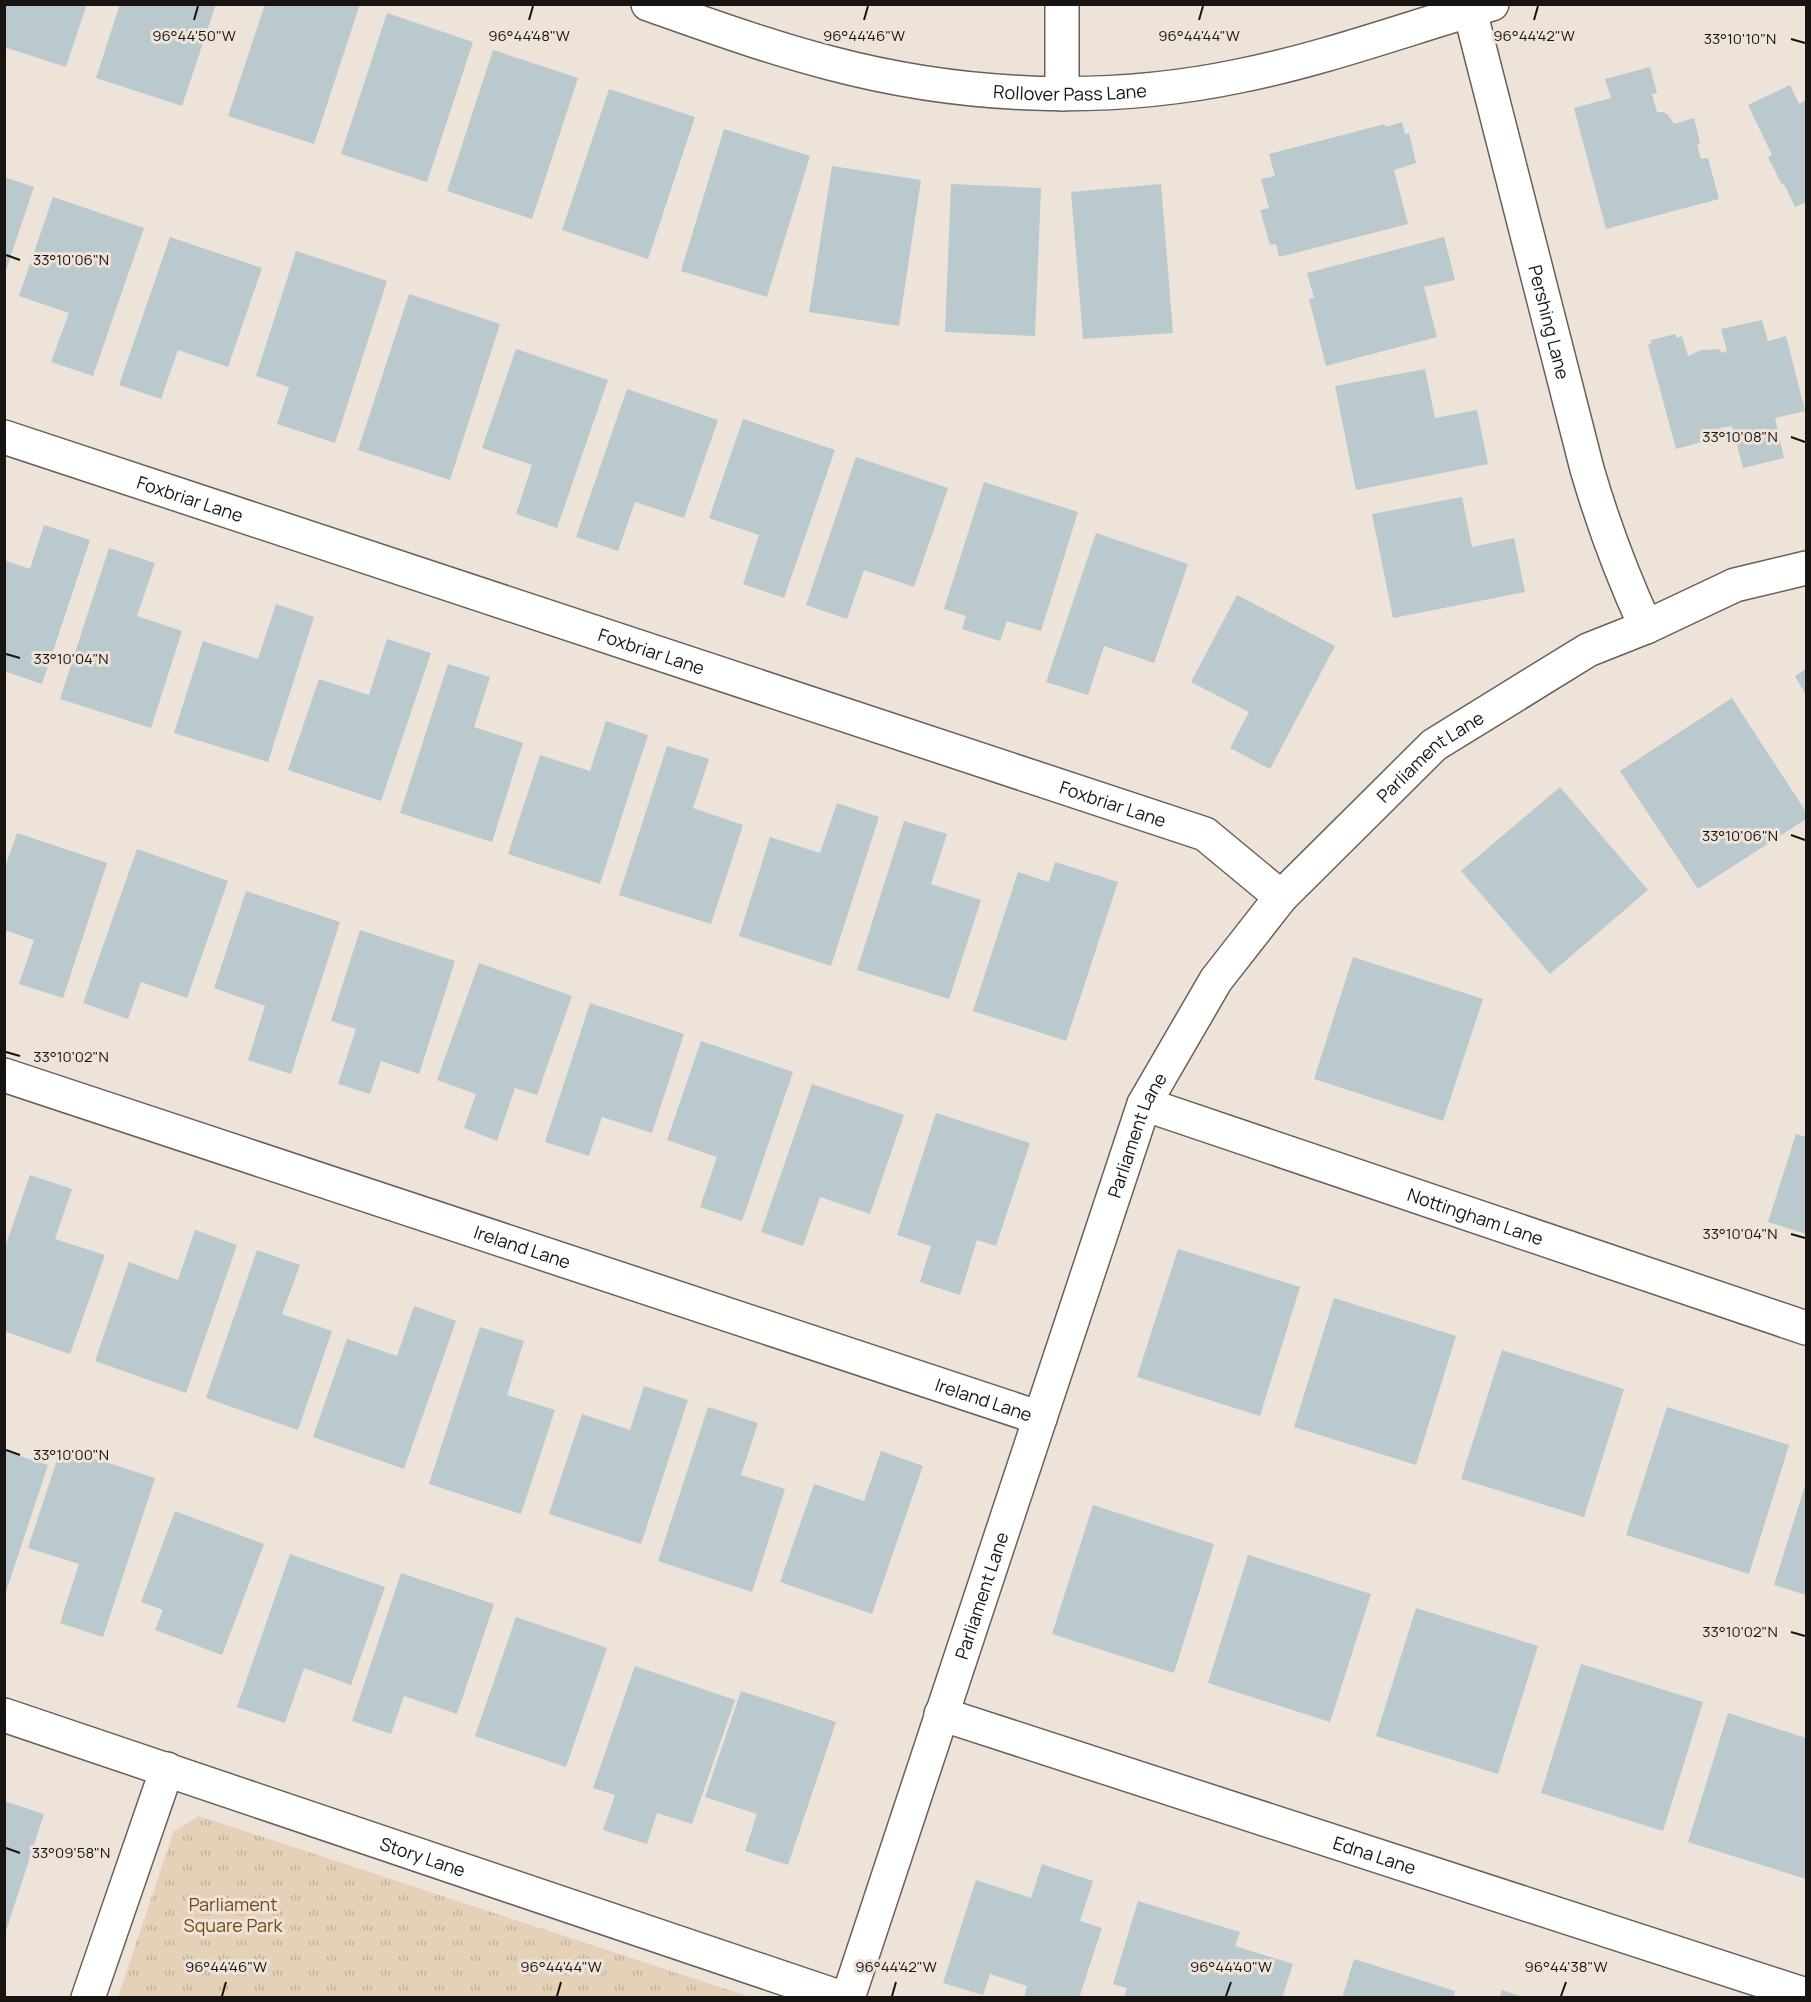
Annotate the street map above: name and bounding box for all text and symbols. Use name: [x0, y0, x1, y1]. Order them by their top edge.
text: 96°44'50"W: [152, 25, 236, 46]
text: 96°44'48"W: [488, 25, 570, 46]
text: 96°44'46"W: [823, 25, 905, 46]
text: 96°44'44"W: [1158, 25, 1240, 46]
text: 96°44'42"W: [1493, 25, 1575, 46]
text: 33°10'10"N: [1704, 28, 1776, 49]
street label: Rollover Pass Lane: [992, 78, 1148, 106]
text: 33°10'06"N: [33, 249, 109, 270]
street label: Pershing Lane: [1523, 262, 1576, 382]
text: 33°10'08"N: [1702, 426, 1778, 447]
street label: Foxbriar Lane: [134, 470, 246, 527]
street label: Foxbriar Lane: [595, 622, 708, 680]
text: 33°10'04"N: [33, 648, 109, 669]
street label: Parliament Lane: [1371, 705, 1488, 807]
street label: Foxbriar Lane: [1057, 775, 1169, 832]
text: 33°10'06"N: [1702, 825, 1778, 846]
text: 33°10'02"N: [33, 1046, 109, 1067]
street label: Parliament Lane: [1102, 1068, 1172, 1201]
street label: Nottingham Lane: [1405, 1182, 1547, 1250]
street label: Ireland Lane: [471, 1219, 574, 1274]
text: 33°10'04"N: [1702, 1223, 1778, 1244]
street label: Ireland Lane: [932, 1372, 1035, 1427]
text: 33°10'00"N: [33, 1444, 109, 1465]
street label: Parliament Lane: [949, 1529, 1014, 1662]
text: 33°10'02"N: [1702, 1621, 1778, 1642]
street label: Edna Lane: [1330, 1830, 1419, 1880]
street label: Story Lane: [377, 1831, 469, 1882]
text: 33°09'58"N: [32, 1842, 110, 1863]
park label: Parliament Square Park: [184, 1892, 283, 1937]
text: 96°44'46"W: [185, 1956, 267, 1977]
text: 96°44'44"W: [520, 1956, 602, 1977]
text: 96°44'42"W: [855, 1956, 937, 1977]
text: 96°44'40"W: [1190, 1956, 1272, 1977]
text: 96°44'38"W: [1525, 1956, 1607, 1977]

